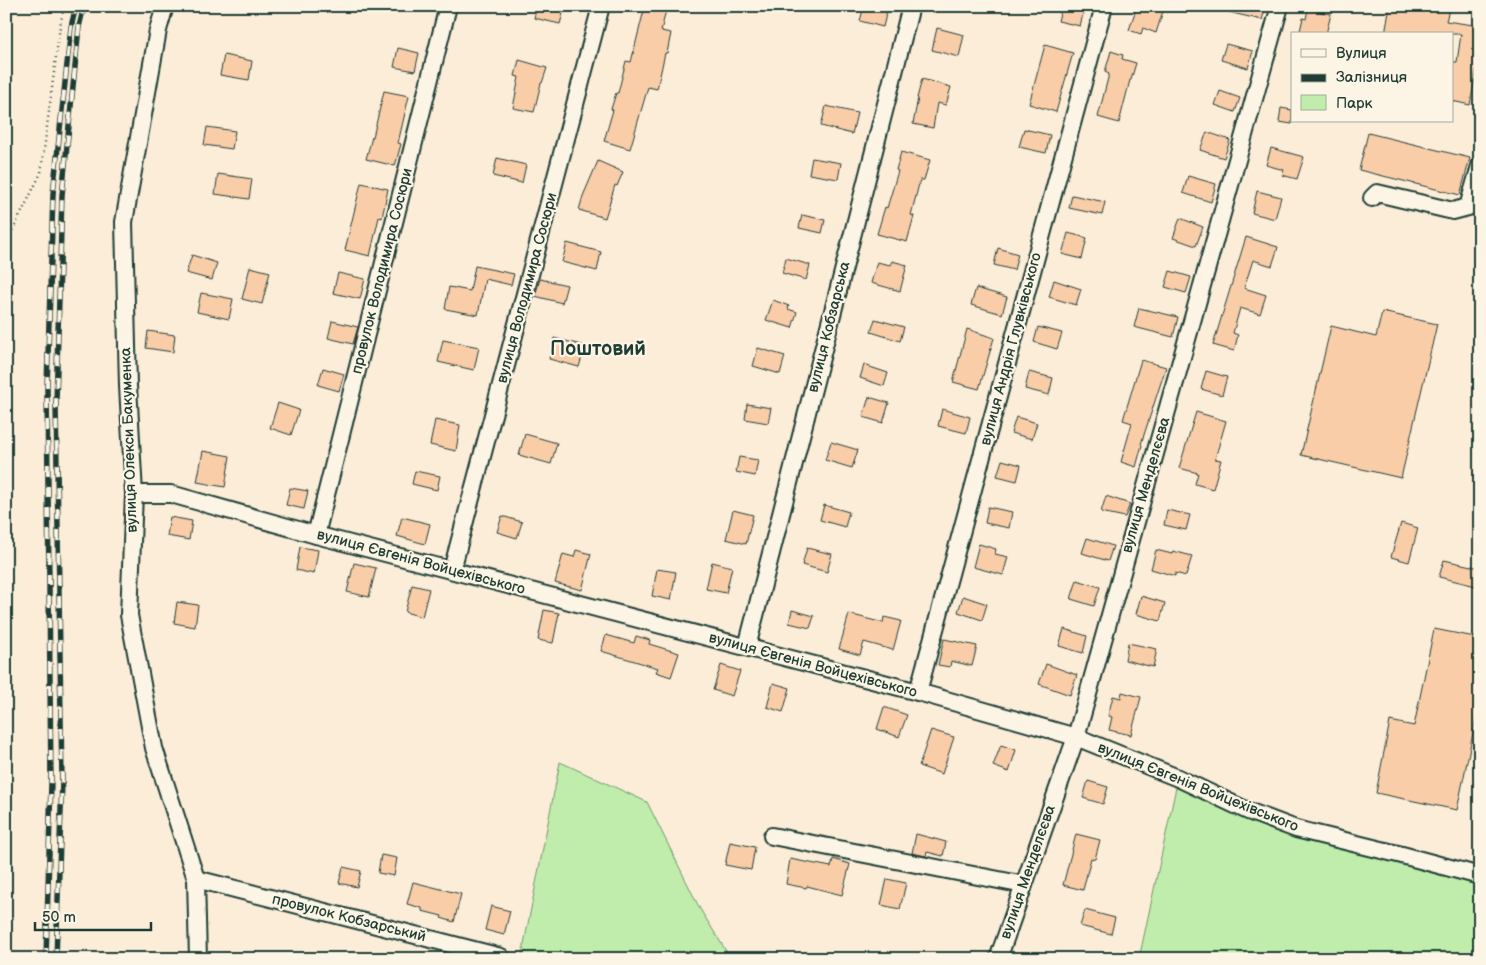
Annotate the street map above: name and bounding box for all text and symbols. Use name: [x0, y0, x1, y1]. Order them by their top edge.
legend: [1291, 32, 1454, 122]
text: Вулиця: [1336, 44, 1387, 63]
text: Залізниця: [1336, 68, 1407, 87]
text: Парк: [1336, 94, 1373, 113]
street label: провулок Володимира Сосюри: [347, 166, 417, 376]
street label: вулиця Володимира Сосюри: [492, 191, 562, 385]
street label: вулиця Андрія Глувківського: [976, 250, 1046, 447]
street label: вулиця Кобзарська: [804, 259, 855, 395]
district label: Поштовий: [550, 337, 646, 361]
street label: вулиця Олекси Бакуменка: [116, 347, 142, 533]
street label: вулиця Менделєєва: [1117, 415, 1175, 555]
street label: вулиця Євгенія Войцехівського: [315, 525, 527, 599]
street label: вулиця Євгенія Войцехівського: [707, 628, 919, 702]
street label: вулиця Євгенія Войцехівського: [1095, 738, 1301, 836]
street label: вулиця Менделєєва: [996, 802, 1060, 942]
street label: провулок Кобзарський: [270, 890, 428, 946]
scale bar: [35, 900, 151, 932]
text: 50 m: [42, 908, 76, 927]

